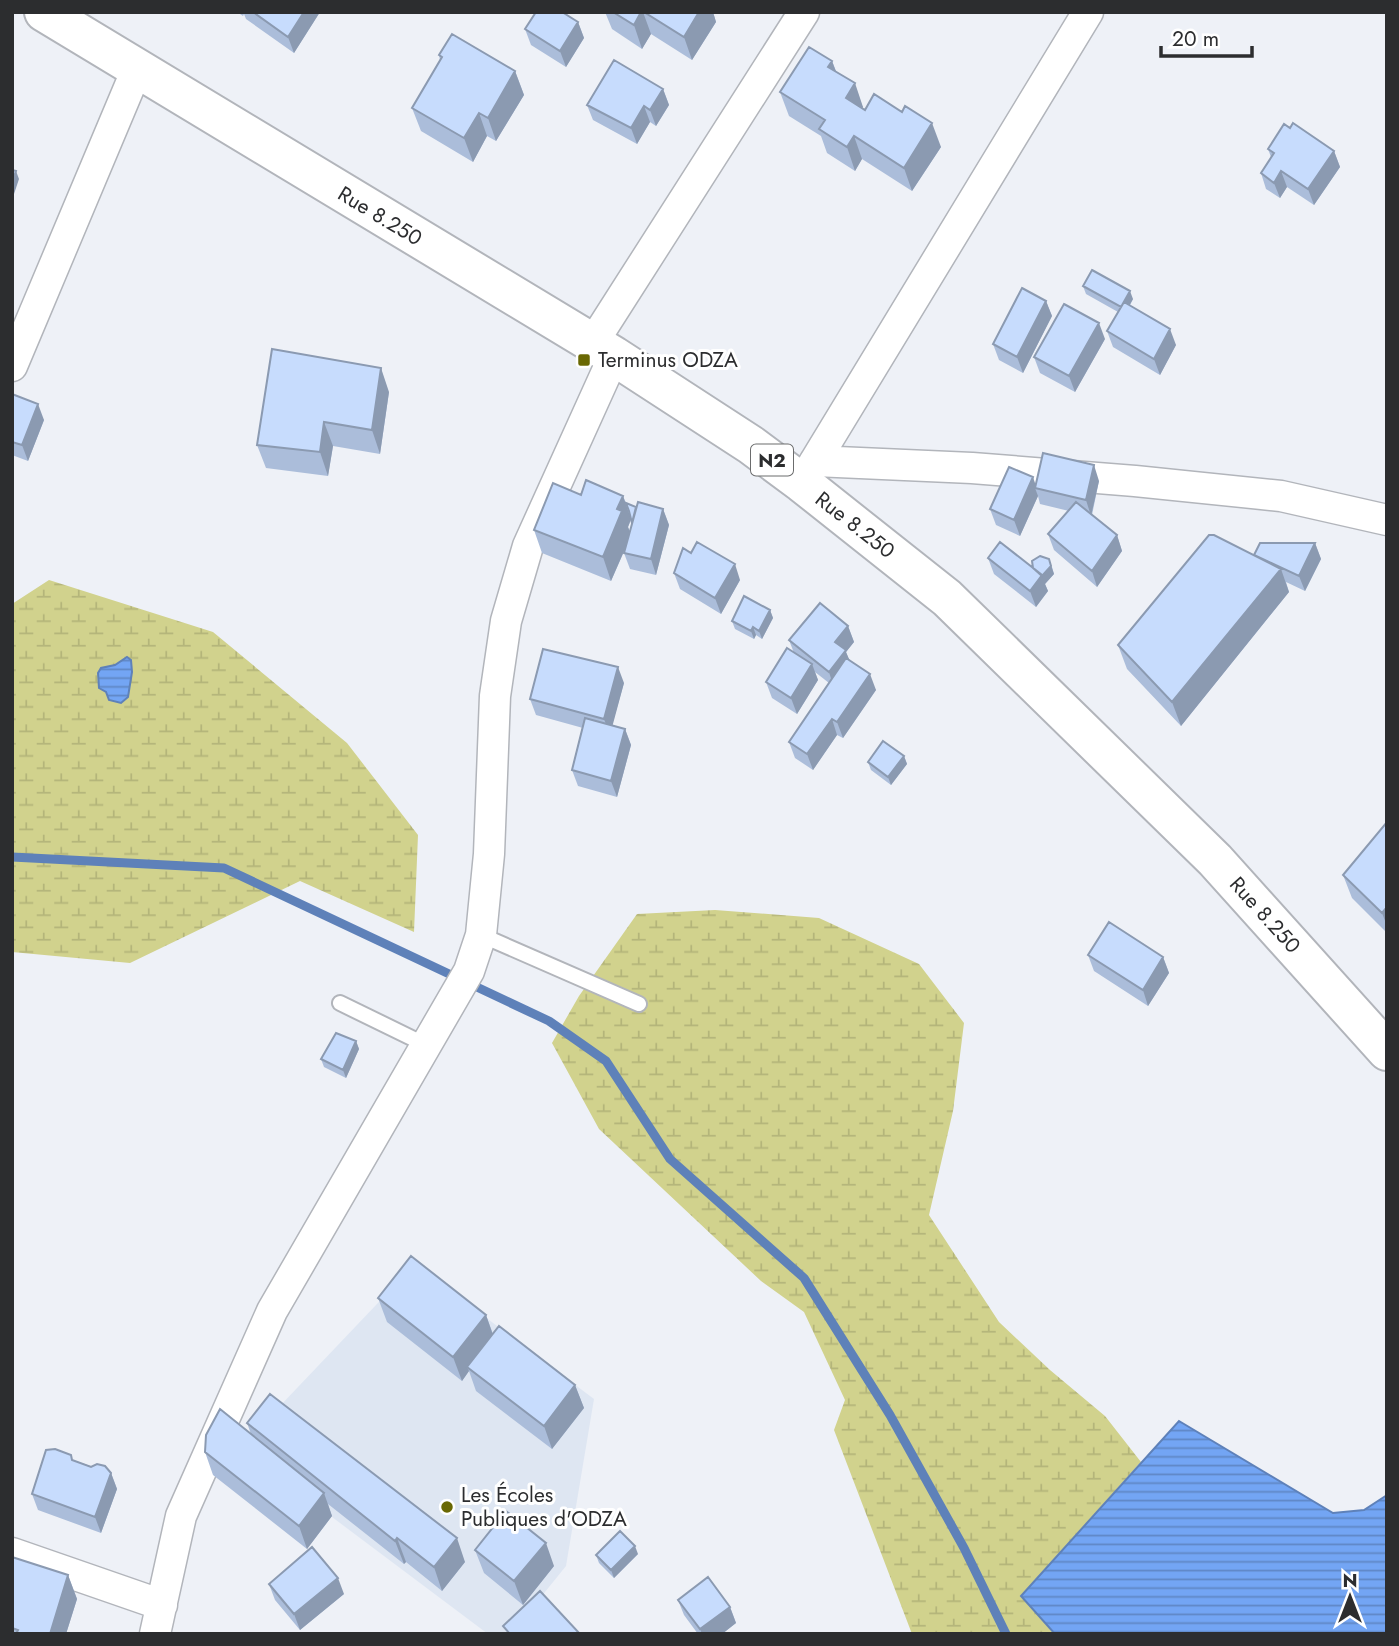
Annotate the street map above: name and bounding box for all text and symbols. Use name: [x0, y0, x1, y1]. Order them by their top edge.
scale bar: [1161, 14, 1252, 58]
text: 20 m: [1172, 24, 1219, 54]
street label: Rue 8.250: [332, 179, 428, 253]
place label: Terminus ODZA: [598, 345, 738, 375]
marker: Terminus ODZA: [576, 352, 592, 368]
road number: N2: [751, 444, 793, 475]
street label: Rue 8.250: [809, 484, 901, 566]
street label: Rue 8.250: [1222, 870, 1308, 960]
place label: Les Écoles Publiques d'ODZA: [461, 1480, 627, 1534]
marker: Les Écoles Publiques d'ODZA: [439, 1499, 455, 1515]
north arrow: [1315, 1562, 1385, 1632]
text: N: [1342, 1567, 1358, 1594]

